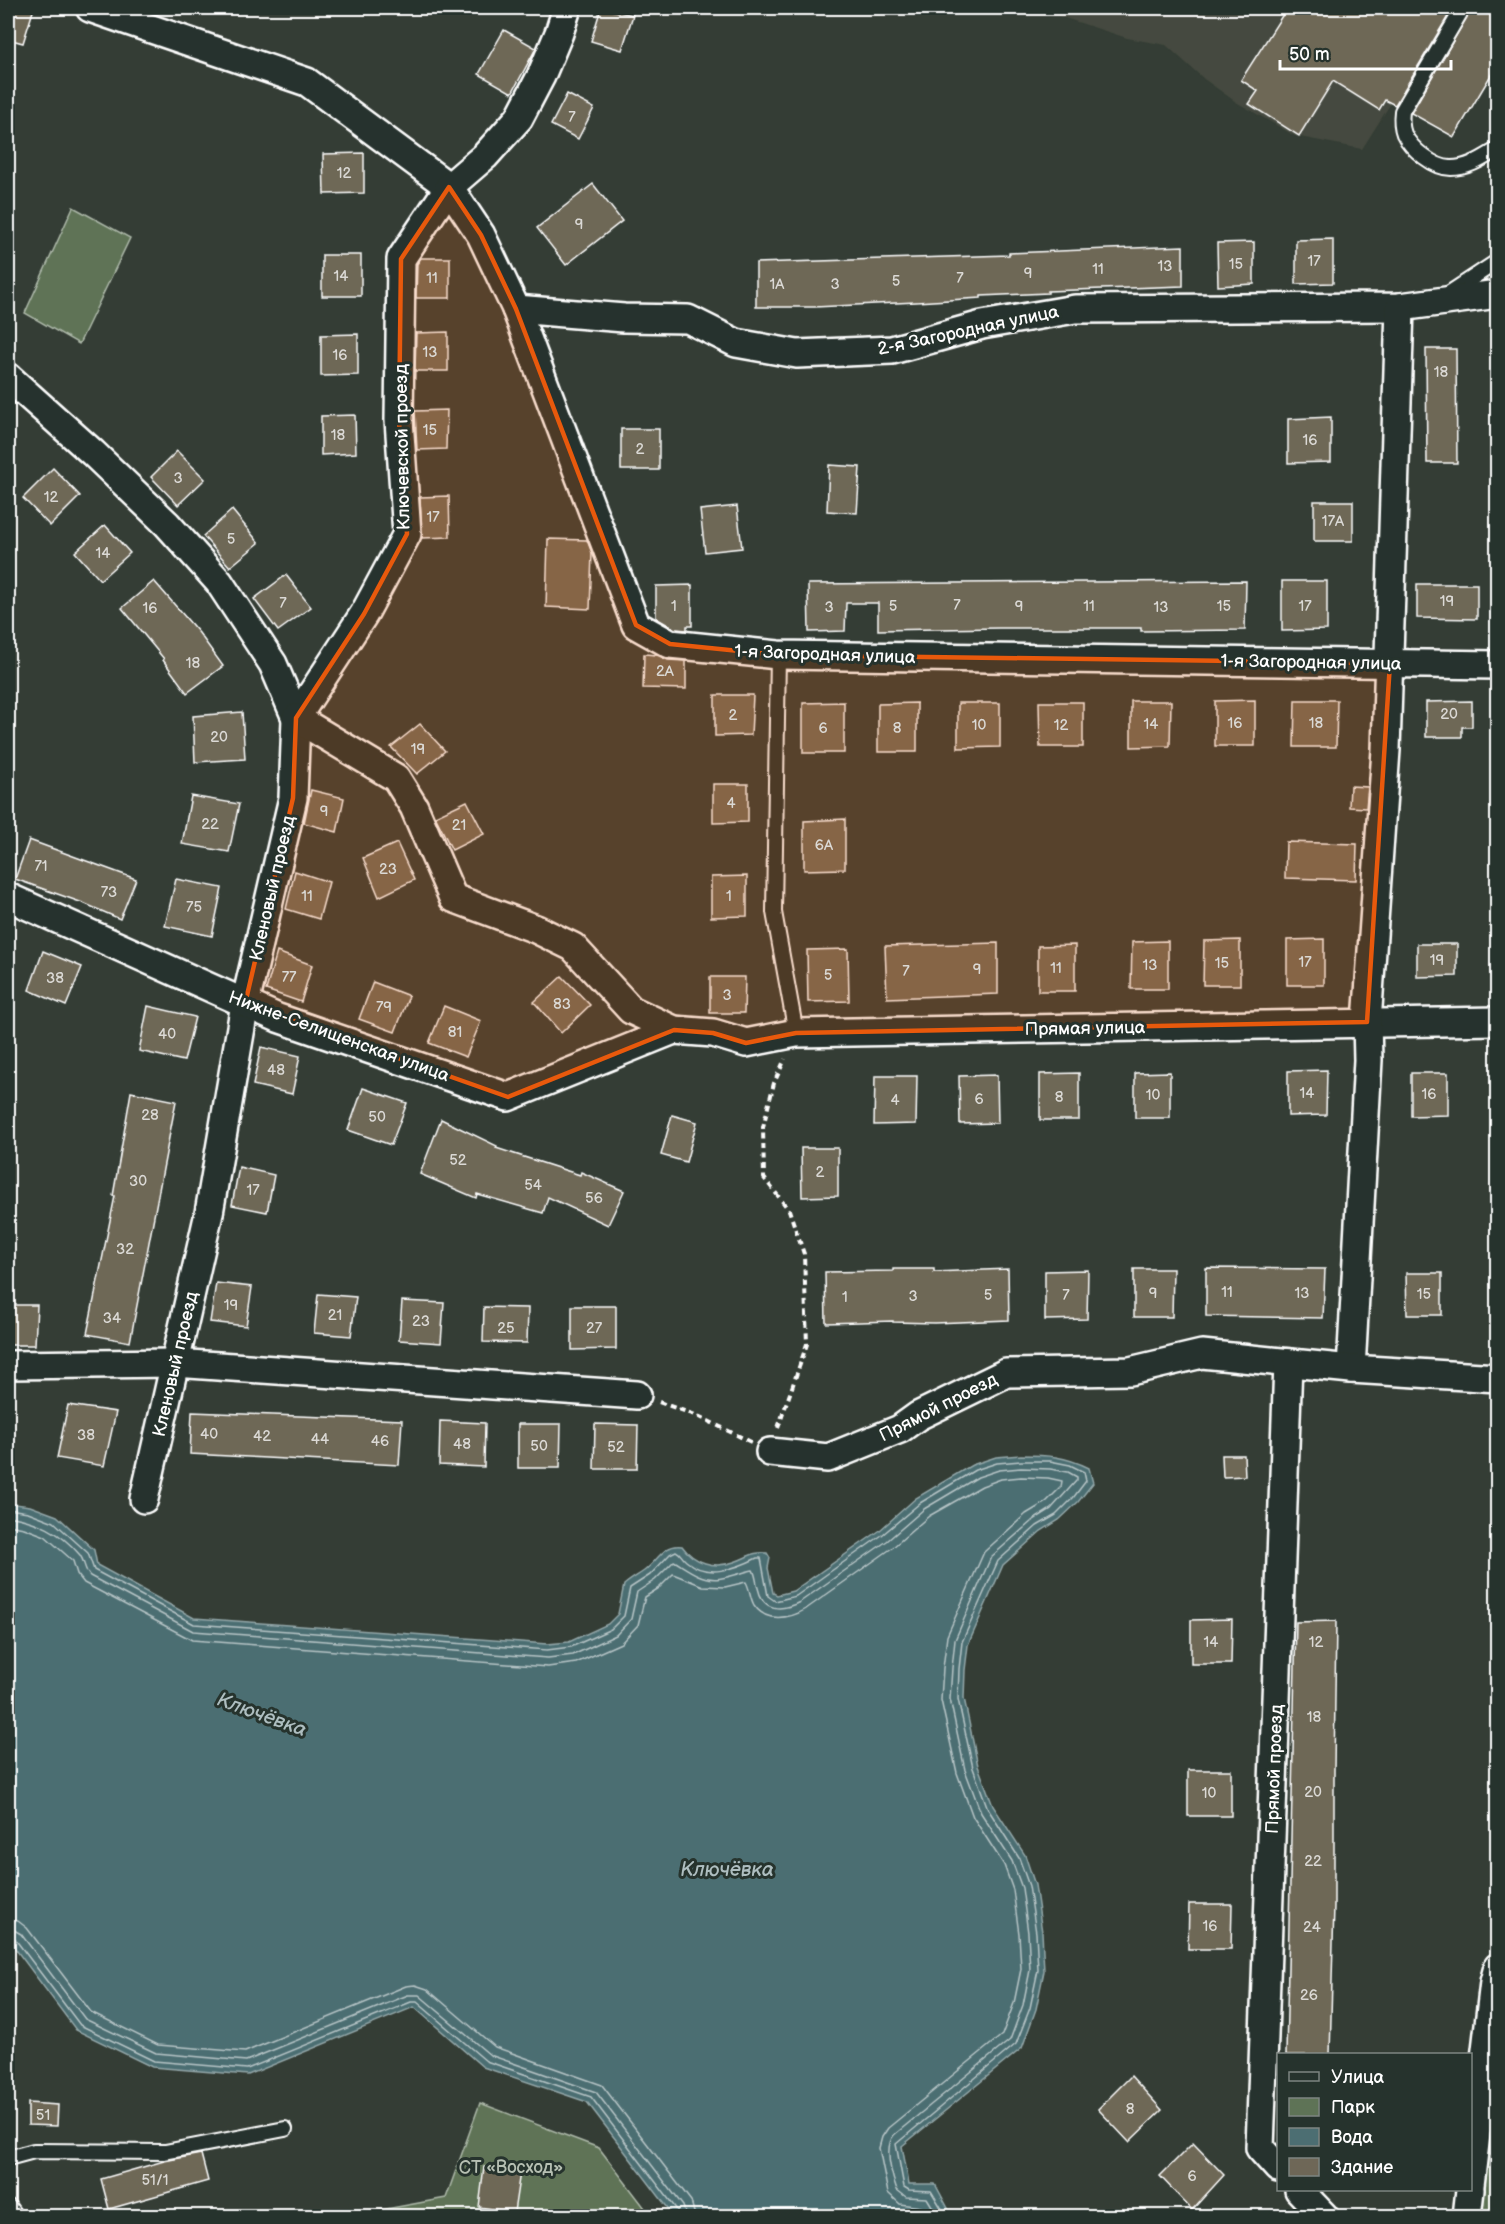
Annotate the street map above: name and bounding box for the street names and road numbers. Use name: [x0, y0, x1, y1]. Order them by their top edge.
street label: 2-я Загородная улица: [876, 301, 1061, 360]
street label: Ключевской проезд: [391, 364, 414, 530]
street label: 1-я Загородная улица: [734, 641, 916, 668]
street label: 1-я Загородная улица: [1220, 650, 1402, 675]
street label: Кленовый проезд: [246, 813, 299, 963]
street label: Нижне-Селищенская улица: [225, 987, 453, 1086]
street label: Прямая улица: [1024, 1017, 1146, 1040]
street label: Кленовый проезд: [149, 1289, 202, 1439]
street label: Прямой проезд: [876, 1369, 1001, 1446]
street label: Прямой проезд: [1262, 1704, 1287, 1834]

